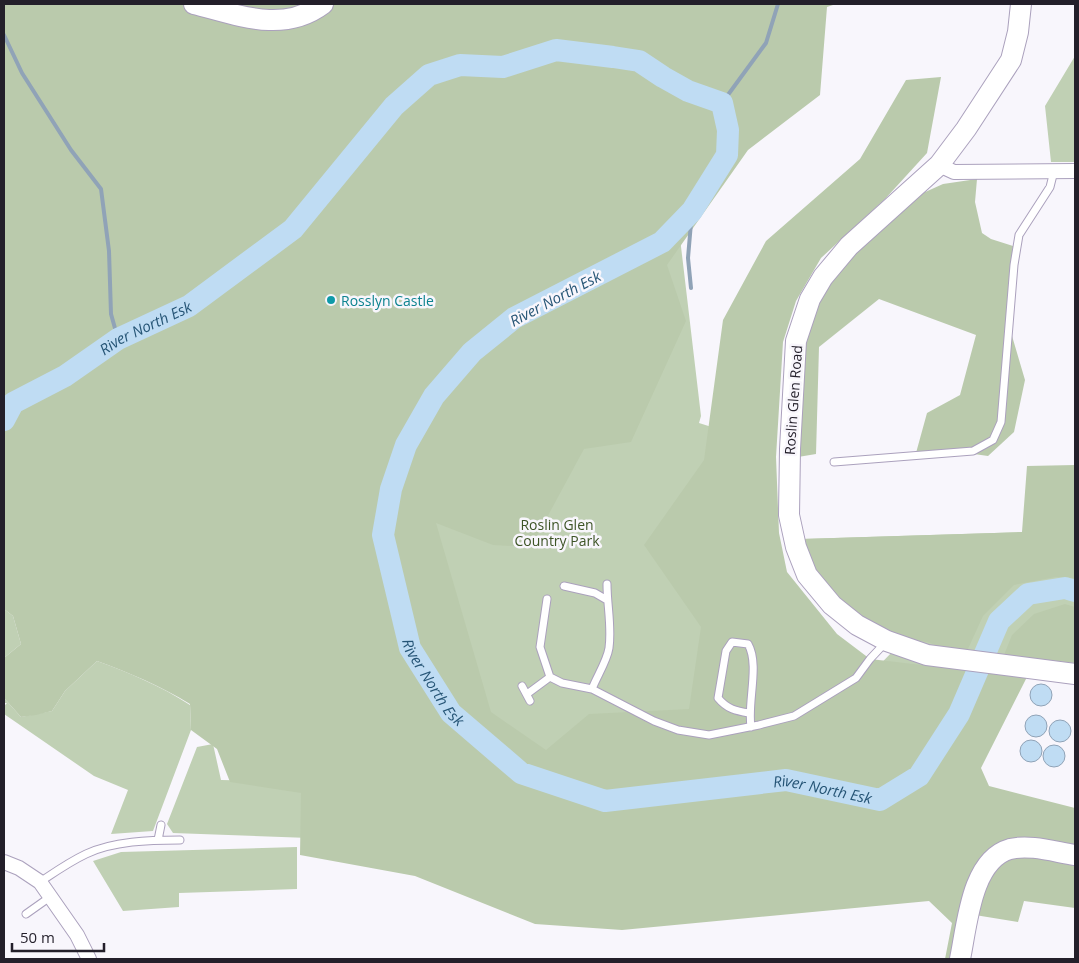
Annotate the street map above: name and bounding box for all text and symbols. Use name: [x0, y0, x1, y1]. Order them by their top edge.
water label: River North Esk: [506, 265, 605, 330]
place label: Rosslyn Castle: [341, 291, 434, 310]
marker: Rosslyn Castle: [325, 294, 337, 306]
water label: River North Esk: [95, 296, 195, 359]
street label: Roslin Glen Road: [780, 344, 806, 456]
park label: Roslin Glen Country Park: [514, 515, 600, 550]
water label: River North Esk: [398, 637, 469, 731]
water label: River North Esk: [772, 770, 874, 808]
scale bar: [12, 920, 105, 952]
text: 50 m: [20, 927, 55, 947]

